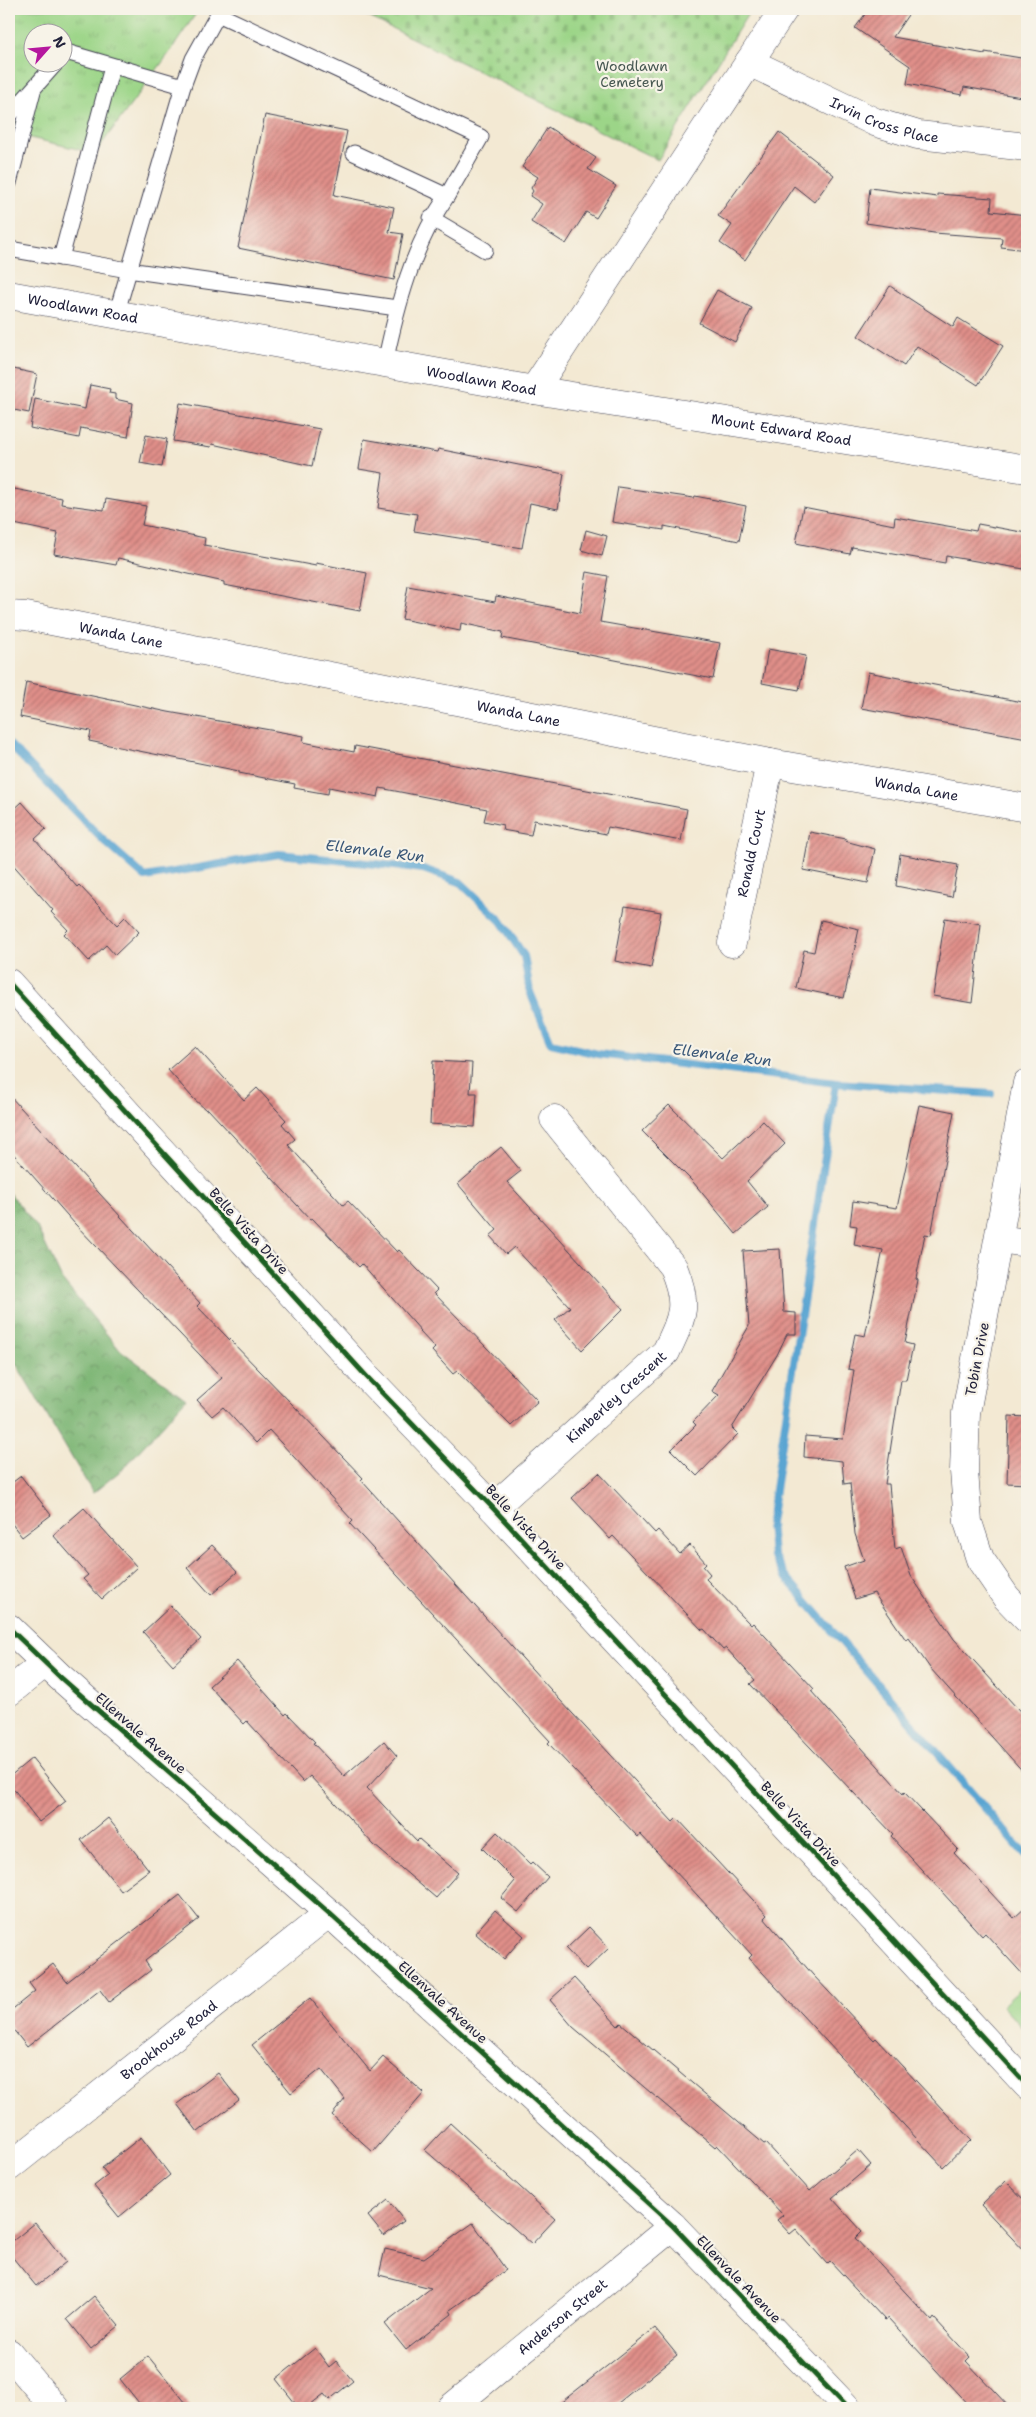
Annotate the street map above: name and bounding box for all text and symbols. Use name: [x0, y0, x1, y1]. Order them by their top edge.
north arrow: [22, 22, 72, 72]
text: N: [49, 33, 70, 51]
park label: Woodlawn Cemetery: [596, 57, 668, 91]
street label: Irvin Cross Place: [827, 93, 940, 146]
street label: Woodlawn Road: [26, 290, 140, 327]
street label: Woodlawn Road: [425, 362, 538, 399]
street label: Mount Edward Road: [710, 410, 853, 450]
street label: Wanda Lane: [78, 618, 165, 652]
street label: Wanda Lane: [475, 696, 562, 730]
street label: Wanda Lane: [873, 772, 960, 805]
street label: Ronald Court: [733, 807, 769, 899]
water label: Ellenvale Run: [324, 835, 426, 867]
water label: Ellenvale Run: [671, 1039, 773, 1071]
street label: Belle Vista Drive: [205, 1184, 293, 1278]
street label: Tobin Drive: [961, 1320, 993, 1398]
street label: Kimberley Crescent: [562, 1347, 670, 1447]
street label: Belle Vista Drive: [482, 1481, 570, 1574]
street label: Ellenvale Avenue: [92, 1688, 190, 1778]
street label: Belle Vista Drive: [757, 1778, 845, 1871]
street label: Ellenvale Avenue: [394, 1957, 492, 2047]
street label: Brookhouse Road: [117, 1996, 221, 2084]
street label: Ellenvale Avenue: [693, 2231, 785, 2327]
street label: Anderson Street: [514, 2275, 611, 2359]

